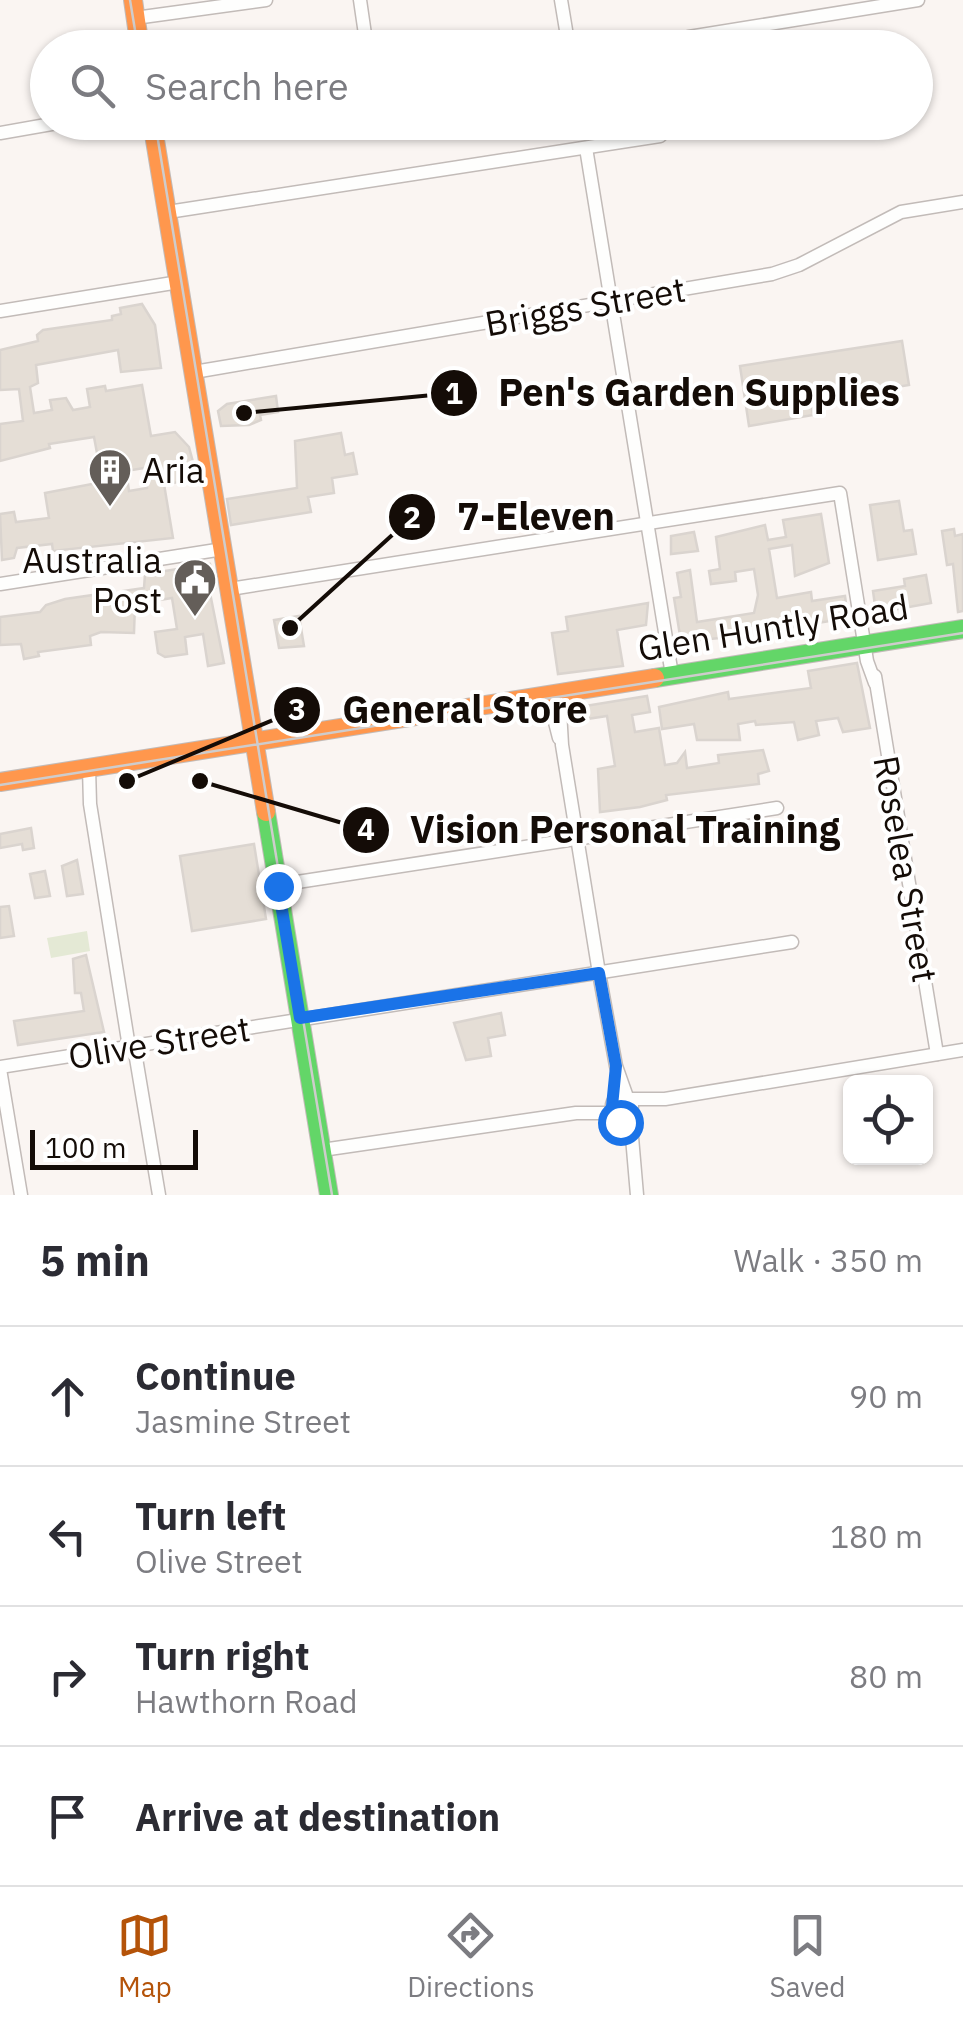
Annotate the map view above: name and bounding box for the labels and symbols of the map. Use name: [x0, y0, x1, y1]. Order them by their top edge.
street label: Briggs Street: [481, 266, 689, 346]
callout: Pen's Garden Supplies: [429, 359, 920, 427]
text: Pen's Garden Supplies: [498, 367, 900, 416]
text: 1: [445, 373, 463, 412]
building icon: Aria: [87, 447, 133, 508]
place label: Aria: [142, 447, 205, 493]
callout: 7-Eleven: [387, 483, 635, 551]
text: 7-Eleven: [457, 491, 615, 540]
text: 2: [403, 497, 421, 536]
place label: Australia Post: [22, 537, 162, 623]
public building icon: Australia Post: [172, 557, 218, 618]
street label: Glen Huntly Road: [634, 583, 912, 671]
callout: General Store: [272, 676, 607, 744]
text: General Store: [342, 684, 588, 733]
text: 3: [288, 689, 306, 728]
street label: Roselea Street: [863, 752, 949, 986]
callout: Vision Personal Training: [341, 796, 860, 864]
text: Vision Personal Training: [410, 804, 841, 853]
text: 4: [357, 809, 375, 848]
route end: [256, 864, 302, 910]
street label: Olive Street: [65, 1005, 253, 1079]
route start: [598, 1100, 644, 1146]
scale bar: [30, 1125, 198, 1170]

